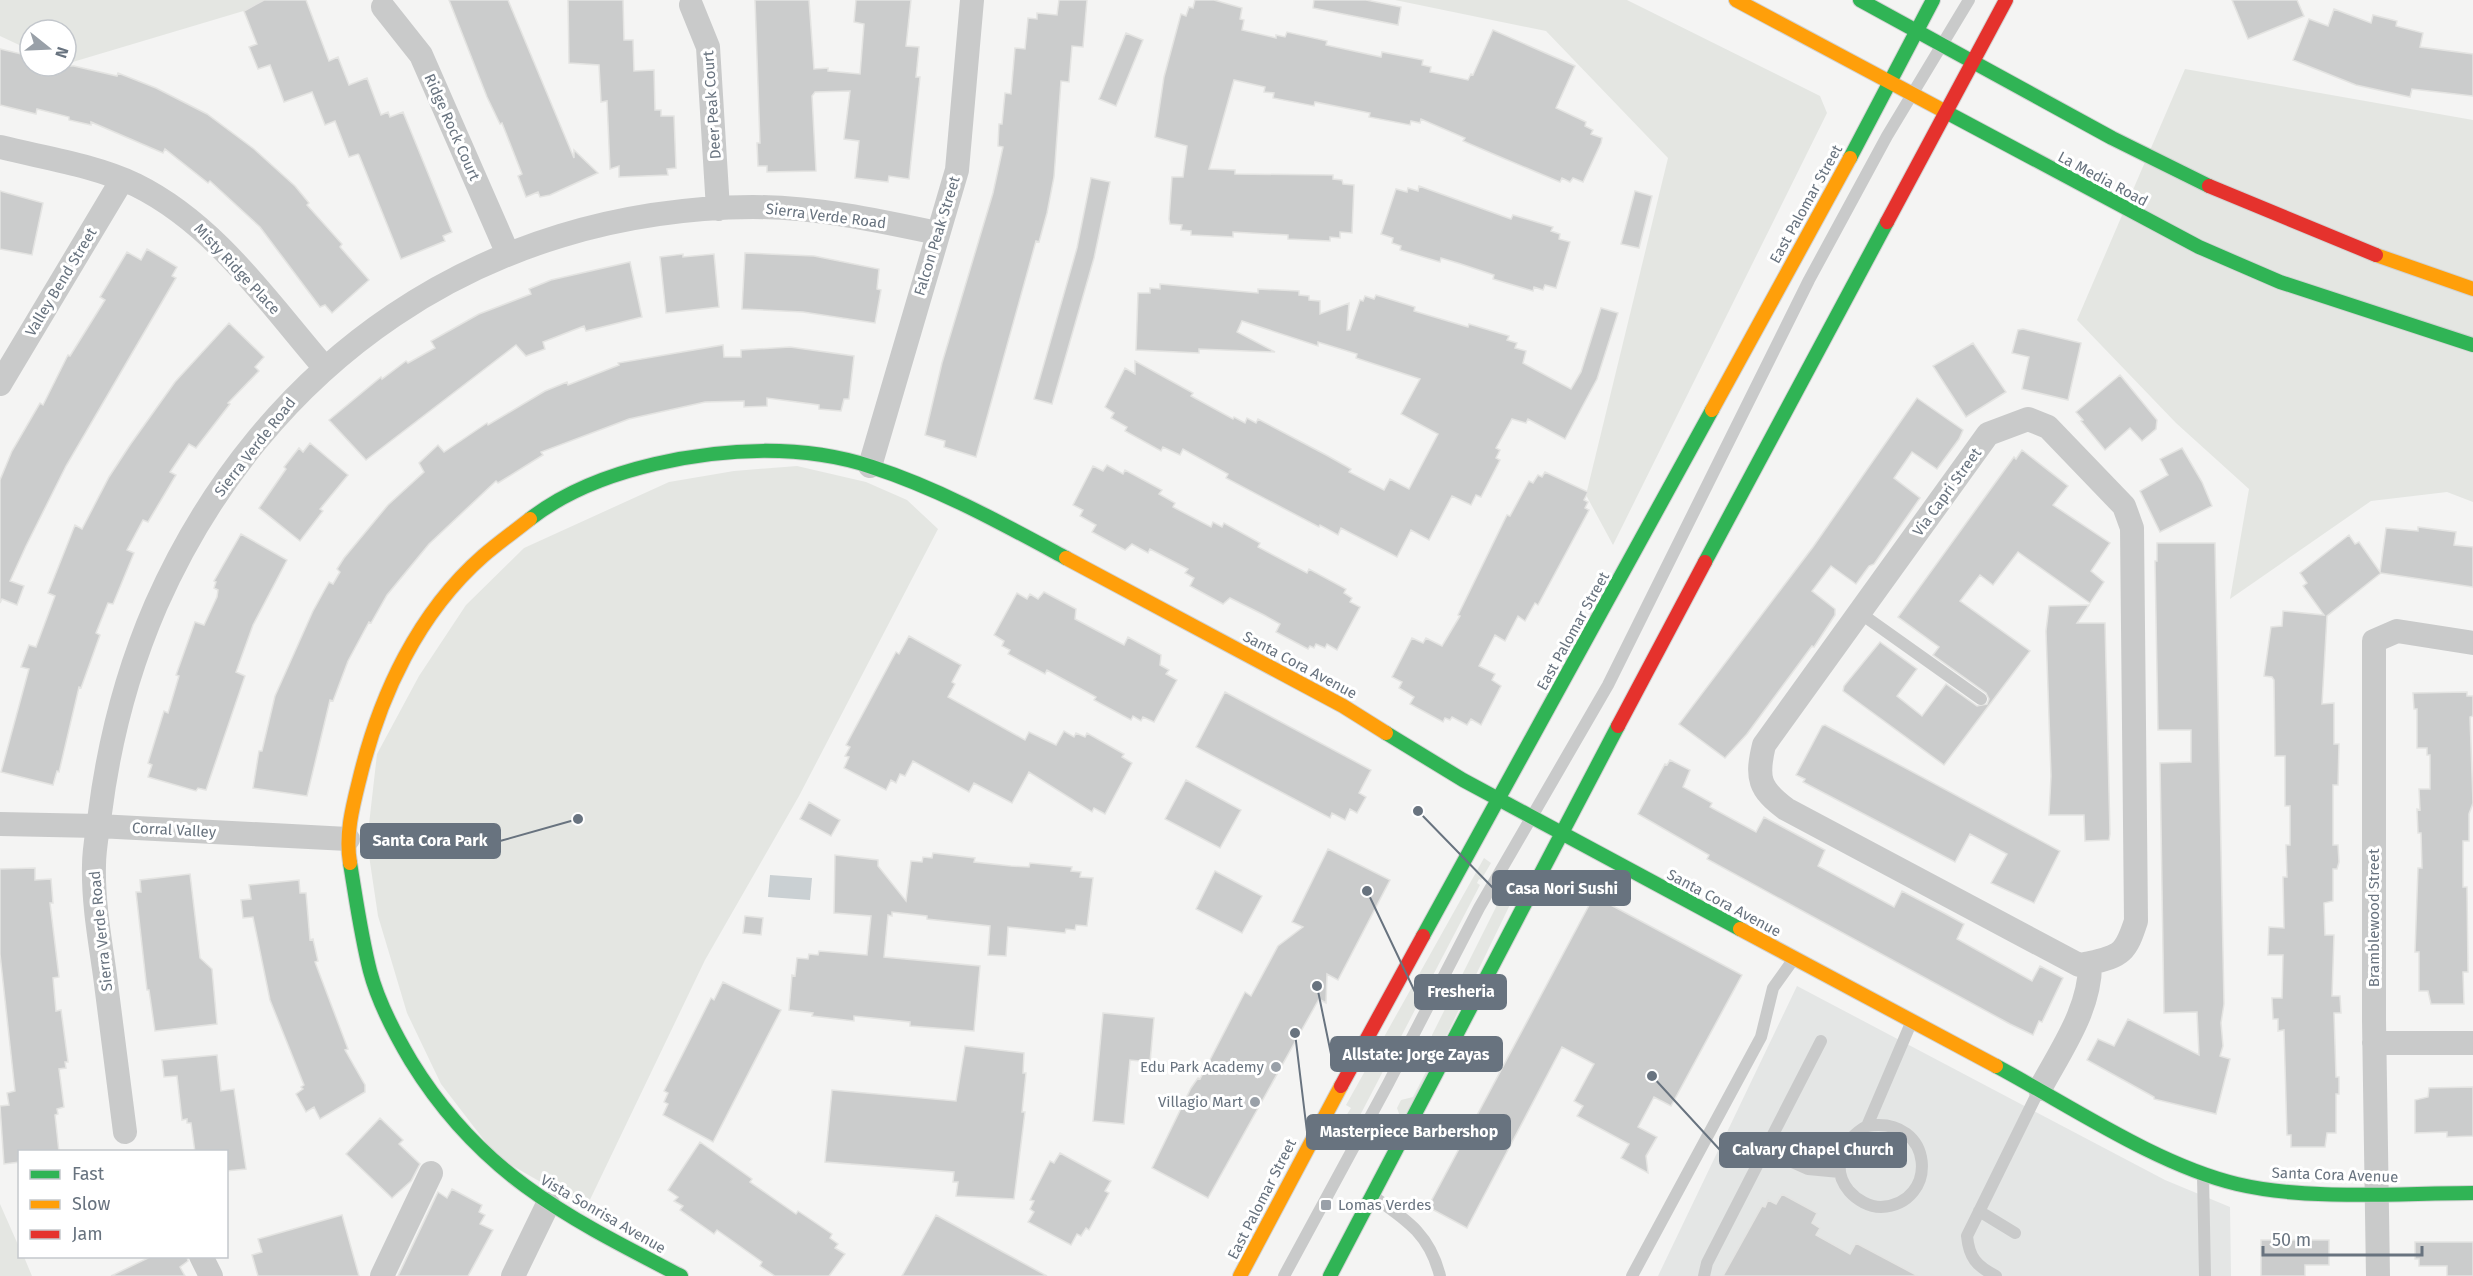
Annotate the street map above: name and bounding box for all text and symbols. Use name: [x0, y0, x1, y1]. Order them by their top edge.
north arrow: [18, 18, 78, 78]
text: N: [51, 45, 72, 60]
street label: Deer Peak Court: [699, 50, 725, 160]
street label: Ridge Rock Court: [420, 71, 484, 184]
street label: East Palomar Street: [1766, 141, 1846, 266]
street label: La Media Road: [2055, 148, 2151, 210]
street label: Falcon Peak Street: [910, 174, 964, 298]
street label: Sierra Verde Road: [765, 200, 887, 232]
street label: Misty Ridge Place: [190, 220, 284, 318]
street label: Valley Bend Street: [21, 224, 101, 340]
street label: Sierra Verde Road: [211, 394, 299, 500]
street label: Via Capri Street: [1909, 444, 1985, 540]
street label: East Palomar Street: [1533, 568, 1613, 693]
street label: Santa Cora Avenue: [1240, 627, 1360, 703]
street label: Corral Valley: [131, 819, 217, 841]
callout: Santa Cora Park: [361, 824, 500, 858]
text: Santa Cora Park: [372, 831, 488, 850]
street label: Bramblewood Street: [2365, 848, 2383, 987]
street label: Santa Cora Avenue: [1664, 865, 1784, 941]
street label: Sierra Verde Road: [86, 870, 116, 992]
callout: Casa Nori Sushi: [1493, 871, 1630, 905]
text: Casa Nori Sushi: [1506, 879, 1618, 898]
callout: Fresheria: [1415, 975, 1506, 1009]
text: Fresheria: [1427, 982, 1495, 1001]
callout: Allstate: Jorge Zayas: [1331, 1037, 1502, 1071]
text: Allstate: Jorge Zayas: [1342, 1045, 1490, 1064]
place label: Edu Park Academy: [1140, 1058, 1265, 1076]
marker: Edu Park Academy: [1269, 1060, 1283, 1074]
place label: Villagio Mart: [1158, 1093, 1244, 1111]
marker: Villagio Mart: [1248, 1095, 1262, 1109]
callout: Masterpiece Barbershop: [1307, 1115, 1510, 1149]
text: Masterpiece Barbershop: [1320, 1122, 1498, 1141]
callout: Calvary Chapel Church: [1720, 1133, 1906, 1167]
street label: East Palomar Street: [1224, 1135, 1300, 1262]
text: Calvary Chapel Church: [1732, 1140, 1894, 1159]
legend: [18, 1150, 228, 1258]
text: Fast: [72, 1163, 105, 1185]
street label: Santa Cora Avenue: [2271, 1164, 2399, 1186]
street label: Vista Sonrisa Avenue: [537, 1171, 669, 1257]
text: Slow: [72, 1193, 111, 1215]
place label: Lomas Verdes: [1338, 1196, 1431, 1214]
marker: Lomas Verdes: [1319, 1198, 1333, 1212]
scale bar: [2263, 1219, 2422, 1257]
text: Jam: [72, 1223, 103, 1245]
text: 50 m: [2272, 1229, 2311, 1251]

